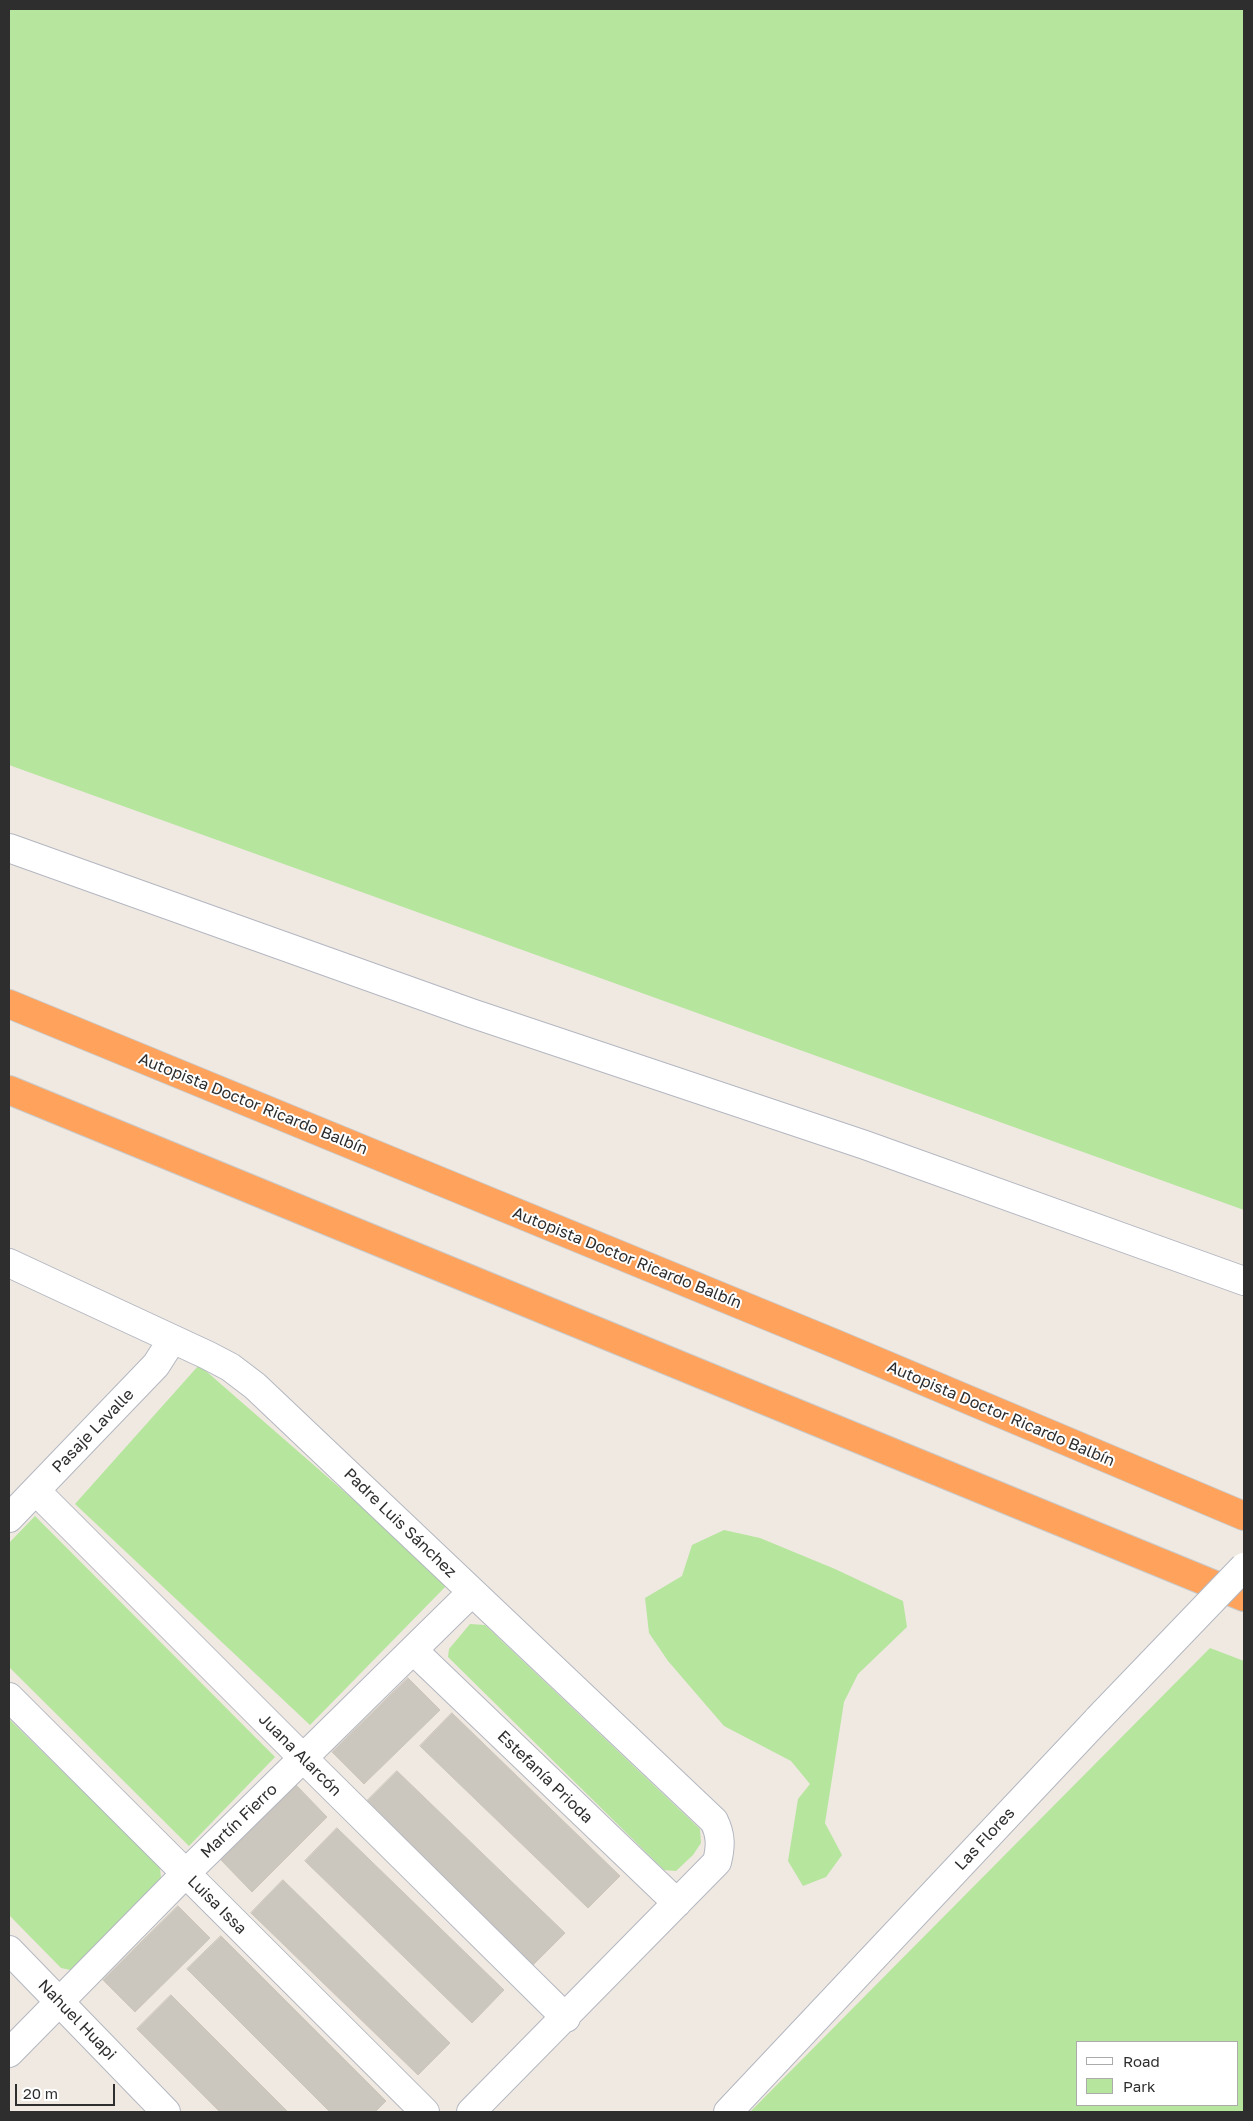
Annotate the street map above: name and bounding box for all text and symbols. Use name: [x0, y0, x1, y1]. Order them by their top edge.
street label: Autopista Doctor Ricardo Balbín: [136, 1049, 370, 1159]
street label: Autopista Doctor Ricardo Balbín: [510, 1203, 744, 1313]
street label: Autopista Doctor Ricardo Balbín: [884, 1357, 1118, 1471]
street label: Pasaje Lavalle: [48, 1385, 138, 1477]
street label: Padre Luis Sánchez: [340, 1464, 460, 1582]
street label: Juana Alarcón: [255, 1710, 345, 1800]
street label: Estefanía Prioda: [493, 1727, 597, 1827]
street label: Martín Fierro: [197, 1780, 281, 1862]
street label: Las Flores: [951, 1804, 1019, 1874]
street label: Luisa Issa: [184, 1872, 250, 1938]
street label: Nahuel Huapi: [34, 1976, 120, 2064]
legend: [1076, 2041, 1238, 2106]
text: Road: [1123, 2052, 1160, 2070]
scale bar: [18, 2074, 118, 2106]
text: Park: [1123, 2077, 1155, 2095]
text: 20 m: [23, 2084, 58, 2102]

